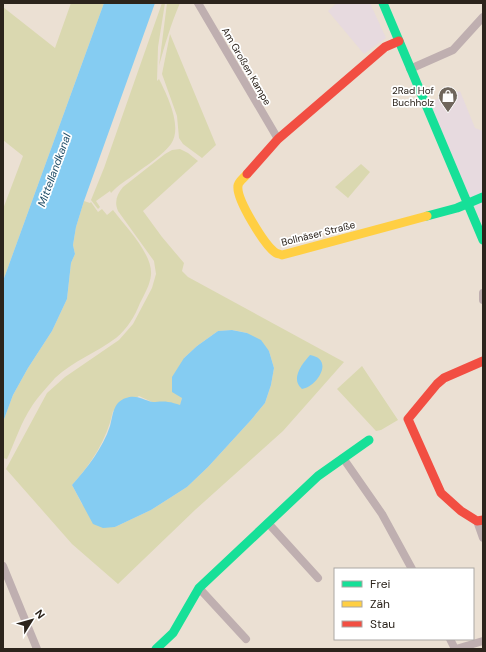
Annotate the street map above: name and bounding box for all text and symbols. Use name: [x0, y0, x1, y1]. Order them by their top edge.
street label: Am Großen Kampe: [219, 25, 274, 108]
place label: 2Rad Hof Buchholz: [392, 84, 435, 109]
shop icon: 2Rad Hof Buchholz: [437, 85, 459, 113]
water label: Mittellandkanal: [34, 131, 74, 209]
street label: Bollnäser Straße: [280, 218, 357, 249]
legend: [334, 568, 474, 640]
text: Frei: [370, 576, 390, 592]
text: Zäh: [370, 596, 390, 612]
north arrow: [12, 600, 52, 640]
text: N: [32, 607, 48, 621]
text: Stau: [370, 616, 395, 632]

